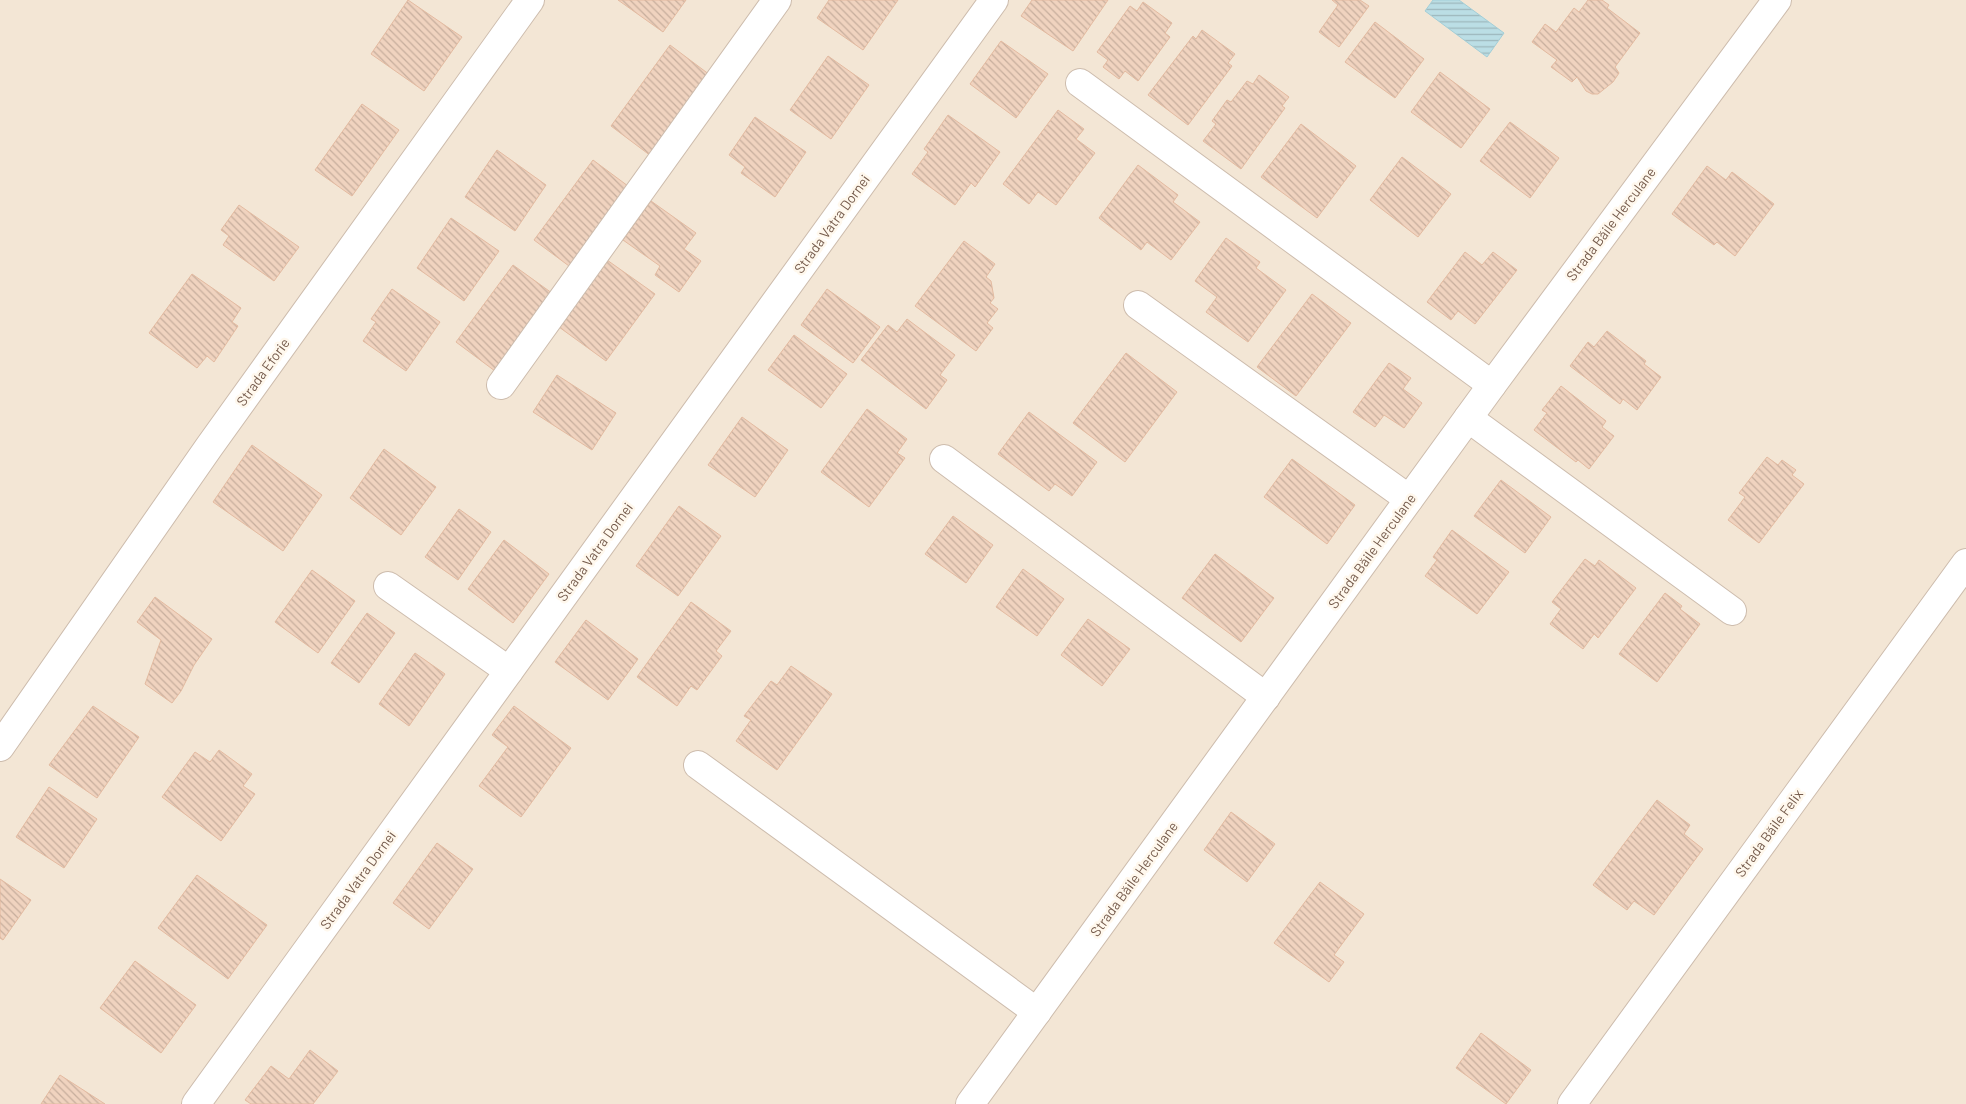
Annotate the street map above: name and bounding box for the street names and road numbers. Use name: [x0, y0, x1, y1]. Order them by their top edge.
street label: Strada Băile Herculane: [1562, 164, 1659, 284]
street label: Strada Vatra Dornei: [790, 171, 873, 276]
street label: Strada Eforie: [232, 334, 293, 409]
street label: Strada Băile Herculane: [1324, 490, 1419, 611]
street label: Strada Vatra Dornei: [553, 499, 636, 604]
street label: Strada Băile Felix: [1731, 785, 1806, 880]
street label: Strada Băile Herculane: [1086, 818, 1181, 939]
street label: Strada Vatra Dornei: [316, 827, 399, 932]

